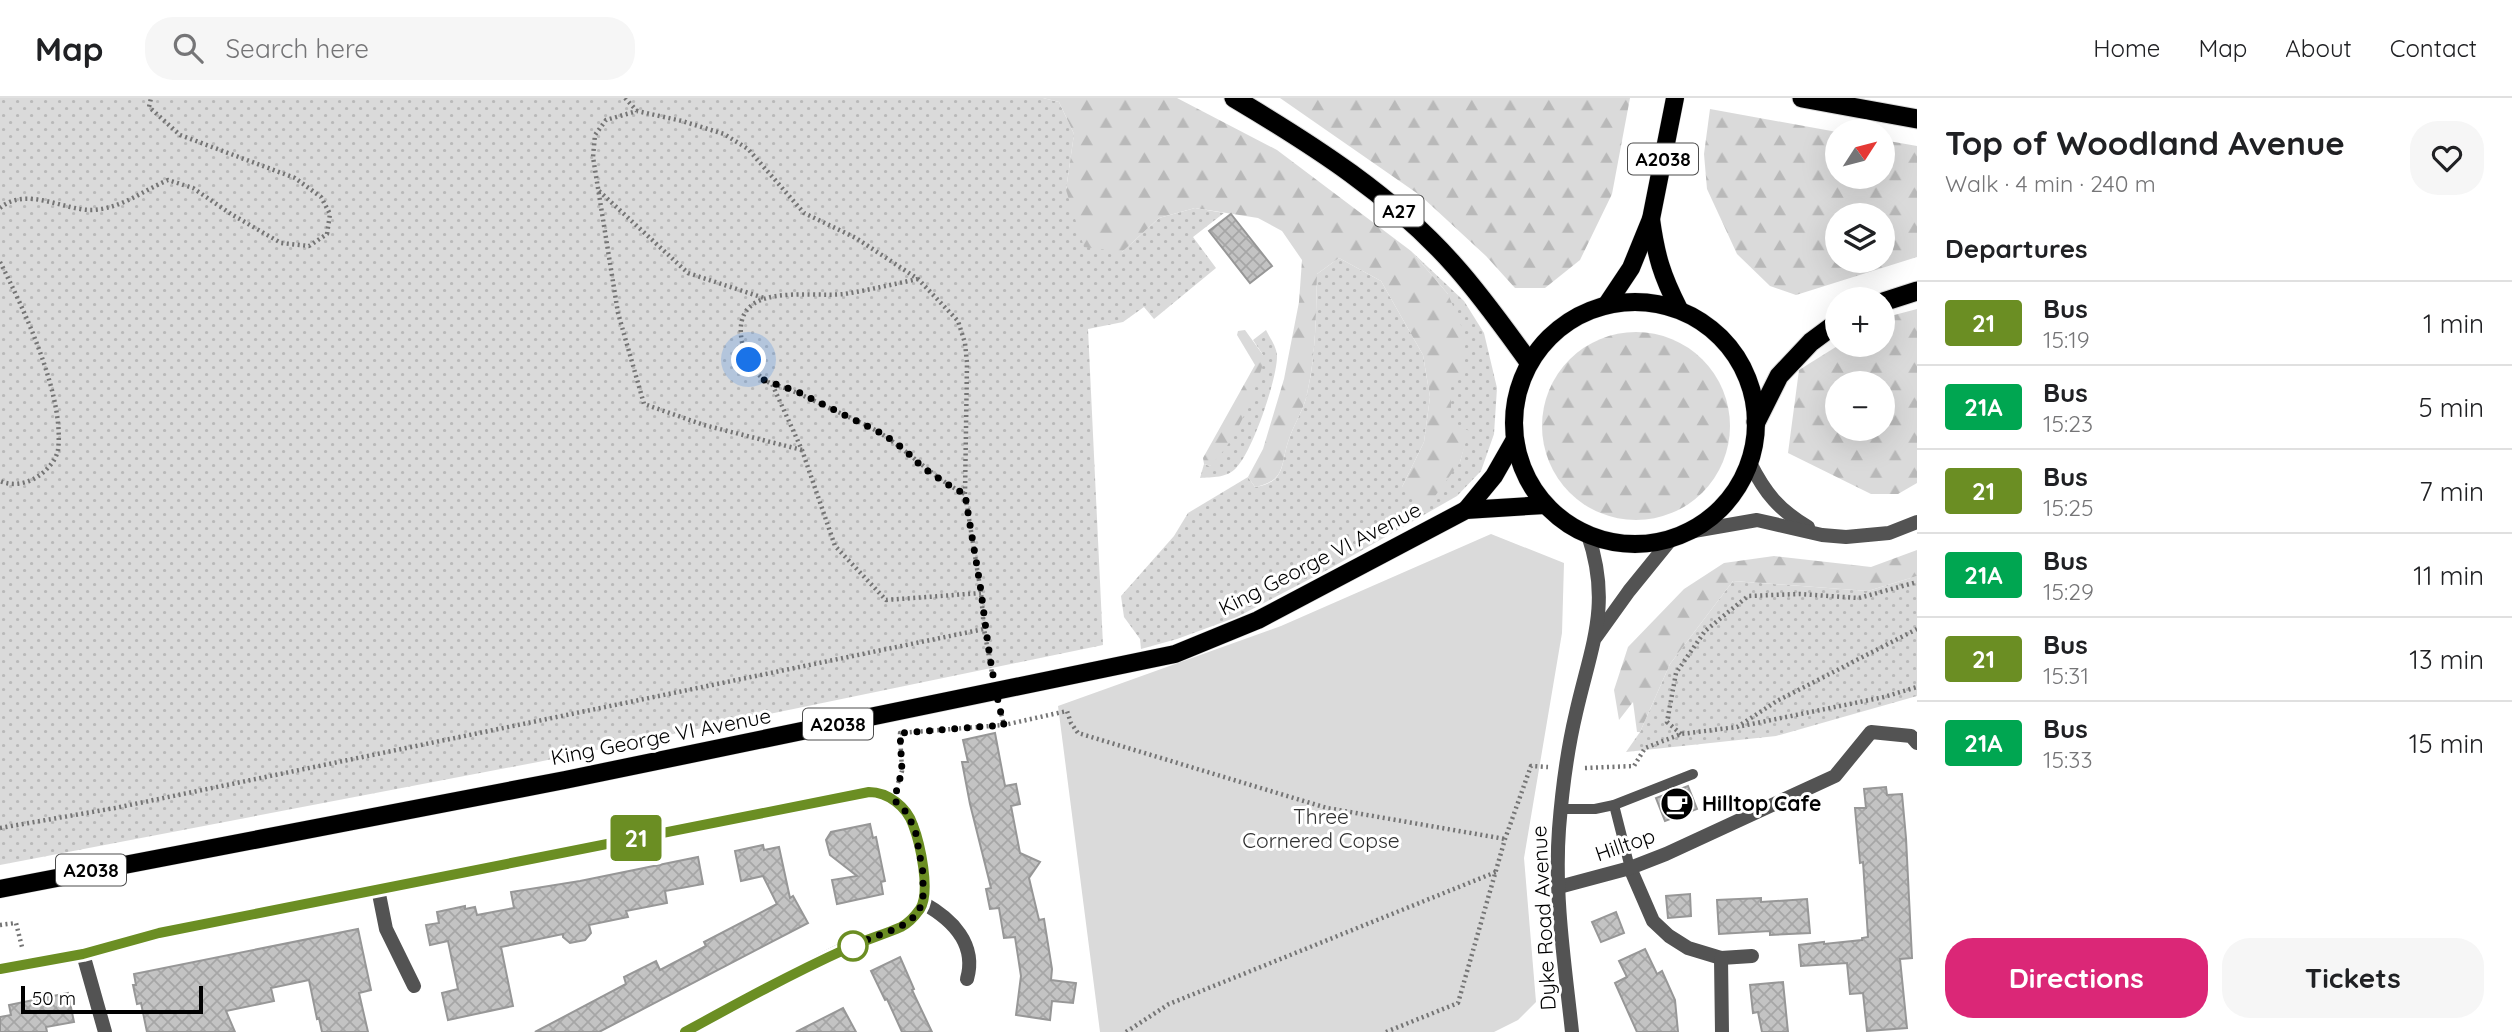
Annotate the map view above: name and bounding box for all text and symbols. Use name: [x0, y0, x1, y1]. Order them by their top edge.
search box: [145, 17, 635, 80]
text: Map: [35, 28, 103, 69]
icon: search: [169, 29, 207, 67]
text: Search here: [225, 32, 369, 65]
text: Home: [2093, 33, 2160, 63]
text: Map: [2198, 33, 2247, 63]
text: About: [2285, 33, 2352, 63]
text: Contact: [2390, 33, 2477, 63]
north arrow: [1825, 119, 1895, 189]
map controls: [1825, 119, 1895, 441]
button: heart: [2410, 121, 2484, 195]
text: Top of Woodland Avenue: [1945, 122, 2345, 163]
road number: A2038: [1628, 143, 1698, 174]
text: Walk · 4 min · 240 m: [1945, 169, 2156, 198]
road number: A27: [1374, 195, 1424, 226]
button: layers: [1825, 203, 1895, 273]
text: Departures: [1945, 232, 2088, 265]
button: +: [1825, 287, 1895, 357]
text: Bus: [2043, 292, 2088, 325]
text: 1 min: [2423, 307, 2484, 340]
text: 21: [1972, 308, 1995, 338]
text: 15:19: [2043, 325, 2090, 354]
your location: [731, 342, 766, 377]
button: −: [1825, 371, 1895, 441]
text: Bus: [2043, 376, 2088, 409]
text: 5 min: [2418, 391, 2484, 424]
text: 21A: [1964, 392, 2003, 422]
text: 15:23: [2043, 409, 2093, 438]
text: Bus: [2043, 460, 2088, 493]
text: 7 min: [2419, 475, 2484, 508]
text: 21: [1972, 476, 1995, 506]
text: 15:25: [2043, 493, 2094, 522]
street label: King George VI Avenue: [1214, 496, 1425, 620]
text: Bus: [2043, 544, 2088, 577]
text: 11 min: [2413, 559, 2484, 592]
text: 21A: [1964, 560, 2003, 590]
text: 15:29: [2043, 577, 2094, 606]
text: Bus: [2043, 628, 2088, 661]
text: 13 min: [2409, 643, 2484, 676]
text: 21: [1972, 644, 1995, 674]
text: 15:31: [2043, 661, 2089, 690]
street label: King George VI Avenue: [549, 702, 773, 770]
road number: A2038: [803, 708, 873, 740]
text: Bus: [2043, 712, 2088, 745]
text: 15 min: [2409, 727, 2484, 760]
text: 21A: [1964, 728, 2003, 758]
text: 15:33: [2043, 745, 2092, 774]
cafe icon: Hilltop Cafe: [1658, 785, 1696, 823]
place label: Hilltop Cafe: [1702, 790, 1821, 816]
park label: Three Cornered Copse: [1242, 803, 1400, 853]
line badge: 21: [604, 815, 668, 861]
street label: Hilltop: [1591, 822, 1658, 866]
text: 21: [625, 823, 648, 853]
street label: Dyke Road Avenue: [1525, 825, 1561, 1011]
road number: A2038: [56, 855, 126, 886]
unlabelled marker: [838, 931, 868, 961]
button: Directions: [1945, 938, 2208, 1018]
button: Tickets: [2222, 938, 2484, 1018]
scale bar: [21, 983, 203, 1015]
text: 50 m: [32, 986, 76, 1010]

